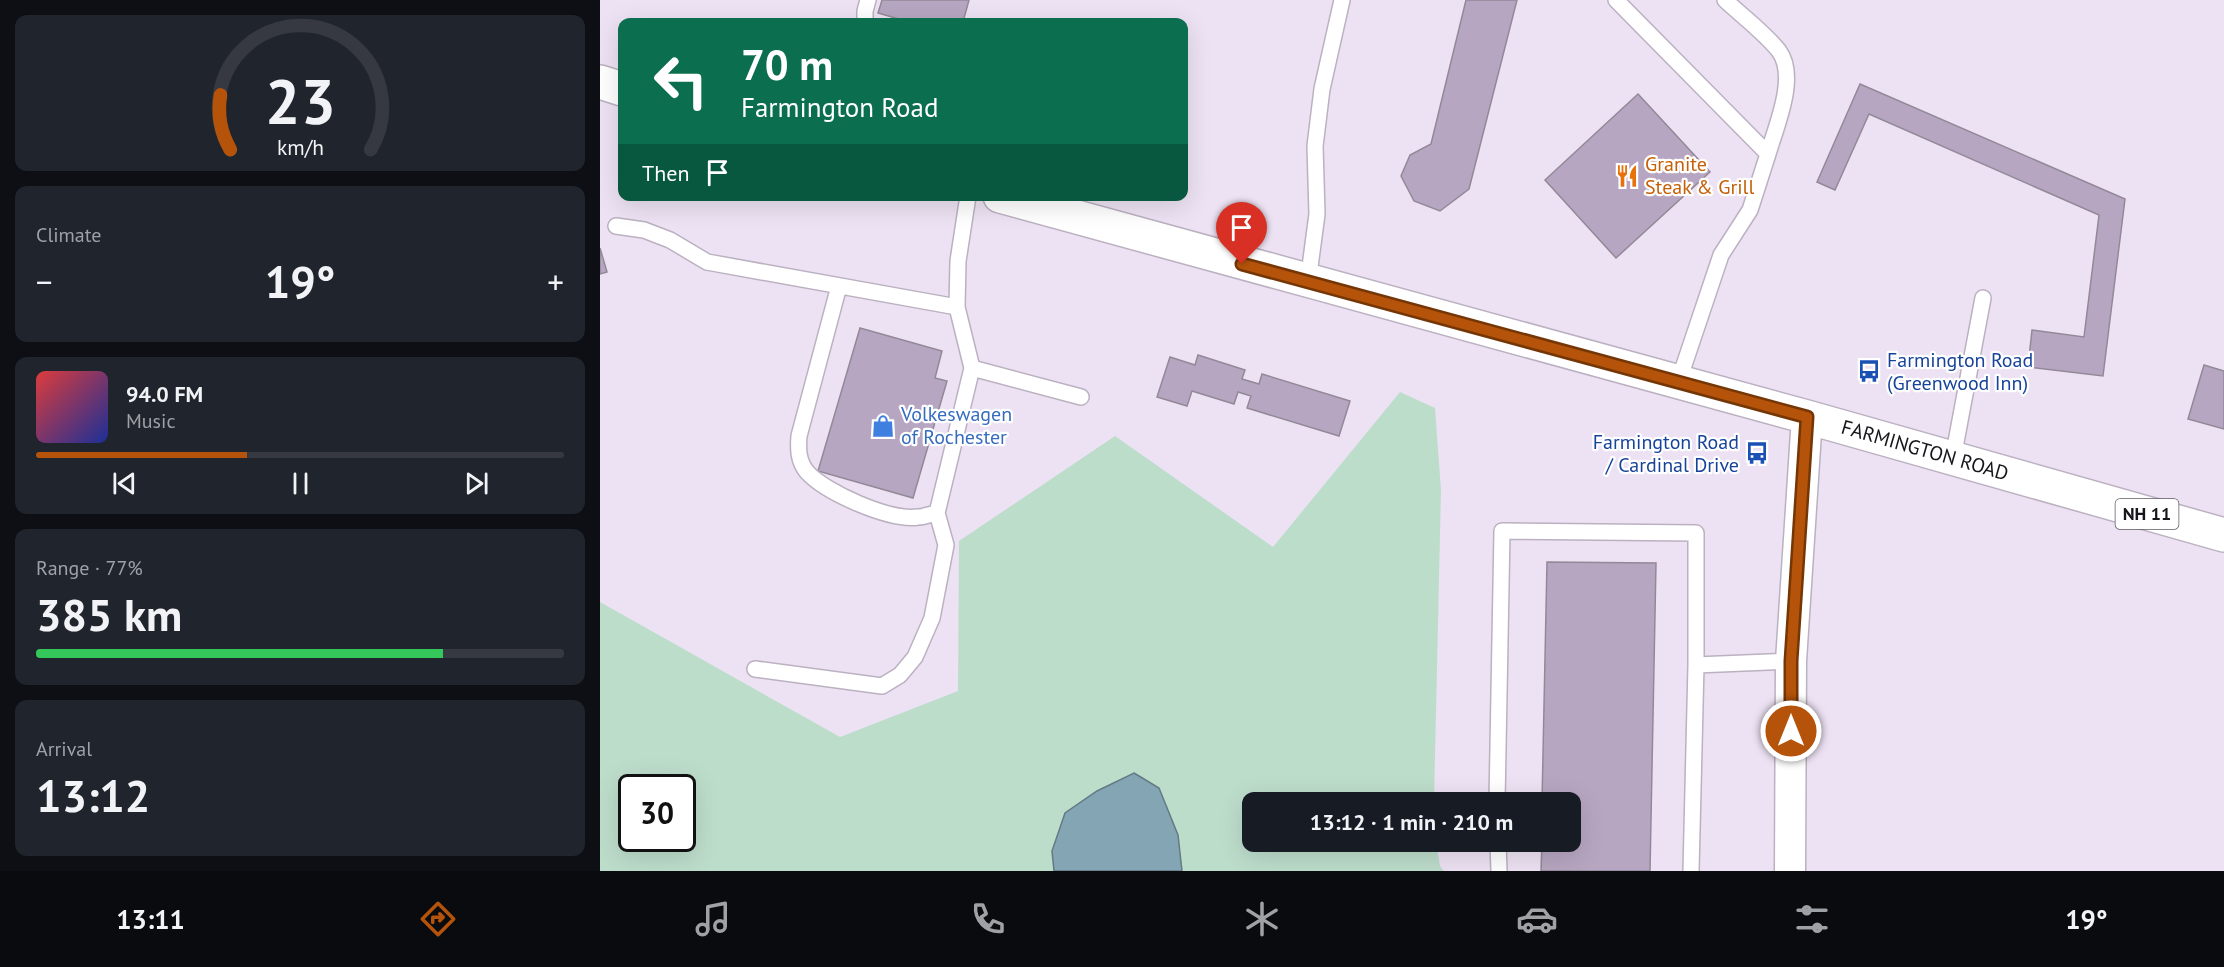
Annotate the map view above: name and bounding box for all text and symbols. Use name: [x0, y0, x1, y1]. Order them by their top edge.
text: 70 m: [741, 37, 833, 92]
icon: left: [642, 42, 720, 120]
text: 23: [265, 60, 335, 141]
text: Farmington Road: [741, 90, 938, 124]
text: km/h: [276, 133, 323, 161]
place label: Granite Steak & Grill: [1645, 151, 1754, 200]
icon: arrive: [701, 156, 734, 189]
text: Then: [642, 159, 689, 187]
restaurant icon: Granite Steak & Grill: [1614, 163, 1640, 189]
pin: [1216, 202, 1267, 264]
icon: arrive: [1225, 211, 1258, 244]
text: Climate: [36, 222, 102, 248]
text: 19°: [265, 252, 335, 310]
text: −: [36, 260, 53, 303]
text: +: [547, 260, 564, 303]
place label: Farmington Road (Greenwood Inn): [1887, 347, 2033, 396]
bus stop icon: Farmington Road (Greenwood Inn): [1856, 358, 1882, 384]
text: 94.0 FM: [126, 380, 203, 408]
place label: Volkeswagen of Rochester: [900, 401, 1012, 450]
text: Music: [126, 408, 175, 434]
shop icon: Volkeswagen of Rochester: [870, 413, 896, 439]
street label: FARMINGTON ROAD: [1838, 414, 2012, 486]
place label: Farmington Road / Cardinal Drive: [1593, 429, 1739, 478]
bus stop icon: Farmington Road / Cardinal Drive: [1744, 440, 1770, 466]
icon: previous: [108, 467, 141, 500]
icon: pause: [284, 467, 317, 500]
icon: next: [460, 467, 493, 500]
road number: NH 11: [2116, 499, 2178, 529]
text: Range · 77%: [36, 555, 143, 581]
text: 385 km: [36, 585, 182, 643]
position arrow: [1759, 699, 1823, 763]
text: Arrival: [36, 736, 92, 762]
text: 13:12: [36, 766, 150, 824]
speed limit sign: 30: [618, 774, 696, 852]
text: 13:12 · 1 min · 210 m: [1310, 808, 1513, 836]
icon: directions: [417, 898, 459, 940]
icon: music: [692, 898, 734, 940]
icon: phone: [967, 898, 1009, 940]
icon: climate: [1241, 898, 1283, 940]
icon: car: [1516, 898, 1558, 940]
icon: filters: [1791, 898, 1833, 940]
text: 13:11: [116, 902, 185, 936]
text: 19°: [2065, 902, 2108, 936]

